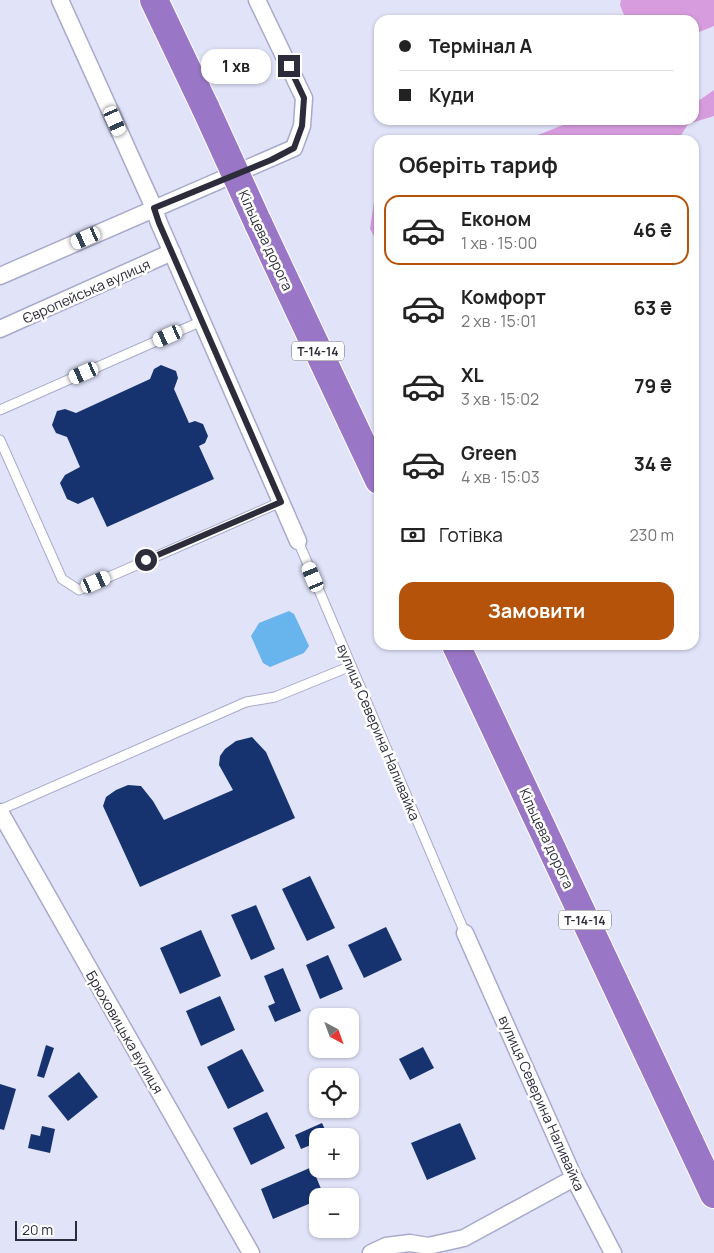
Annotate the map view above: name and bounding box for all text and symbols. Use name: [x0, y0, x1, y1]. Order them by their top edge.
text: Термінал А: [429, 33, 532, 59]
callout: 1 хв: [202, 48, 272, 84]
text: 1 хв: [222, 55, 250, 77]
route end: [278, 55, 300, 77]
text: Куди: [429, 82, 474, 108]
car: [102, 104, 127, 138]
text: Оберіть тариф: [399, 150, 558, 180]
street label: Кільцева дорога: [234, 187, 298, 293]
text: Економ: [461, 206, 531, 232]
icon: car: [401, 208, 446, 253]
text: 46 ₴: [633, 217, 672, 243]
car: [69, 225, 102, 251]
text: 1 хв · 15:00: [461, 232, 537, 254]
street label: Європейська вулиця: [19, 254, 153, 328]
text: Комфорт: [461, 284, 546, 310]
icon: car: [401, 286, 446, 331]
text: 63 ₴: [633, 295, 672, 321]
text: 2 хв · 15:01: [461, 310, 537, 332]
car: [151, 323, 184, 349]
road number: Т-14-14: [292, 342, 344, 361]
car: [67, 360, 100, 386]
text: XL: [461, 362, 484, 388]
icon: car: [401, 364, 446, 409]
text: 79 ₴: [634, 373, 672, 399]
text: 3 хв · 15:02: [461, 388, 539, 410]
text: Green: [461, 440, 517, 466]
icon: car: [401, 442, 446, 487]
text: 34 ₴: [634, 451, 672, 477]
text: 4 хв · 15:03: [461, 466, 540, 488]
icon: cash: [399, 521, 427, 549]
text: Готівка: [439, 522, 503, 548]
text: 230 m: [630, 524, 674, 546]
route start: [135, 549, 157, 571]
car: [300, 560, 325, 594]
car: [79, 569, 112, 595]
button: Замовити: [399, 582, 674, 640]
street label: вулиця Северина Наливайка: [333, 641, 425, 823]
street label: Кільцева дорога: [515, 785, 579, 891]
road number: Т-14-14: [559, 910, 611, 930]
street label: Брюховицька вулиця: [82, 967, 168, 1097]
north arrow: [309, 1008, 359, 1058]
map controls: [309, 1008, 359, 1238]
street label: вулиця Северина Наливайка: [495, 1012, 589, 1194]
button: locate: [309, 1068, 359, 1118]
button: +: [309, 1128, 359, 1178]
button: −: [309, 1188, 359, 1238]
scale bar: [15, 1218, 78, 1241]
text: 20 m: [22, 1220, 53, 1239]

